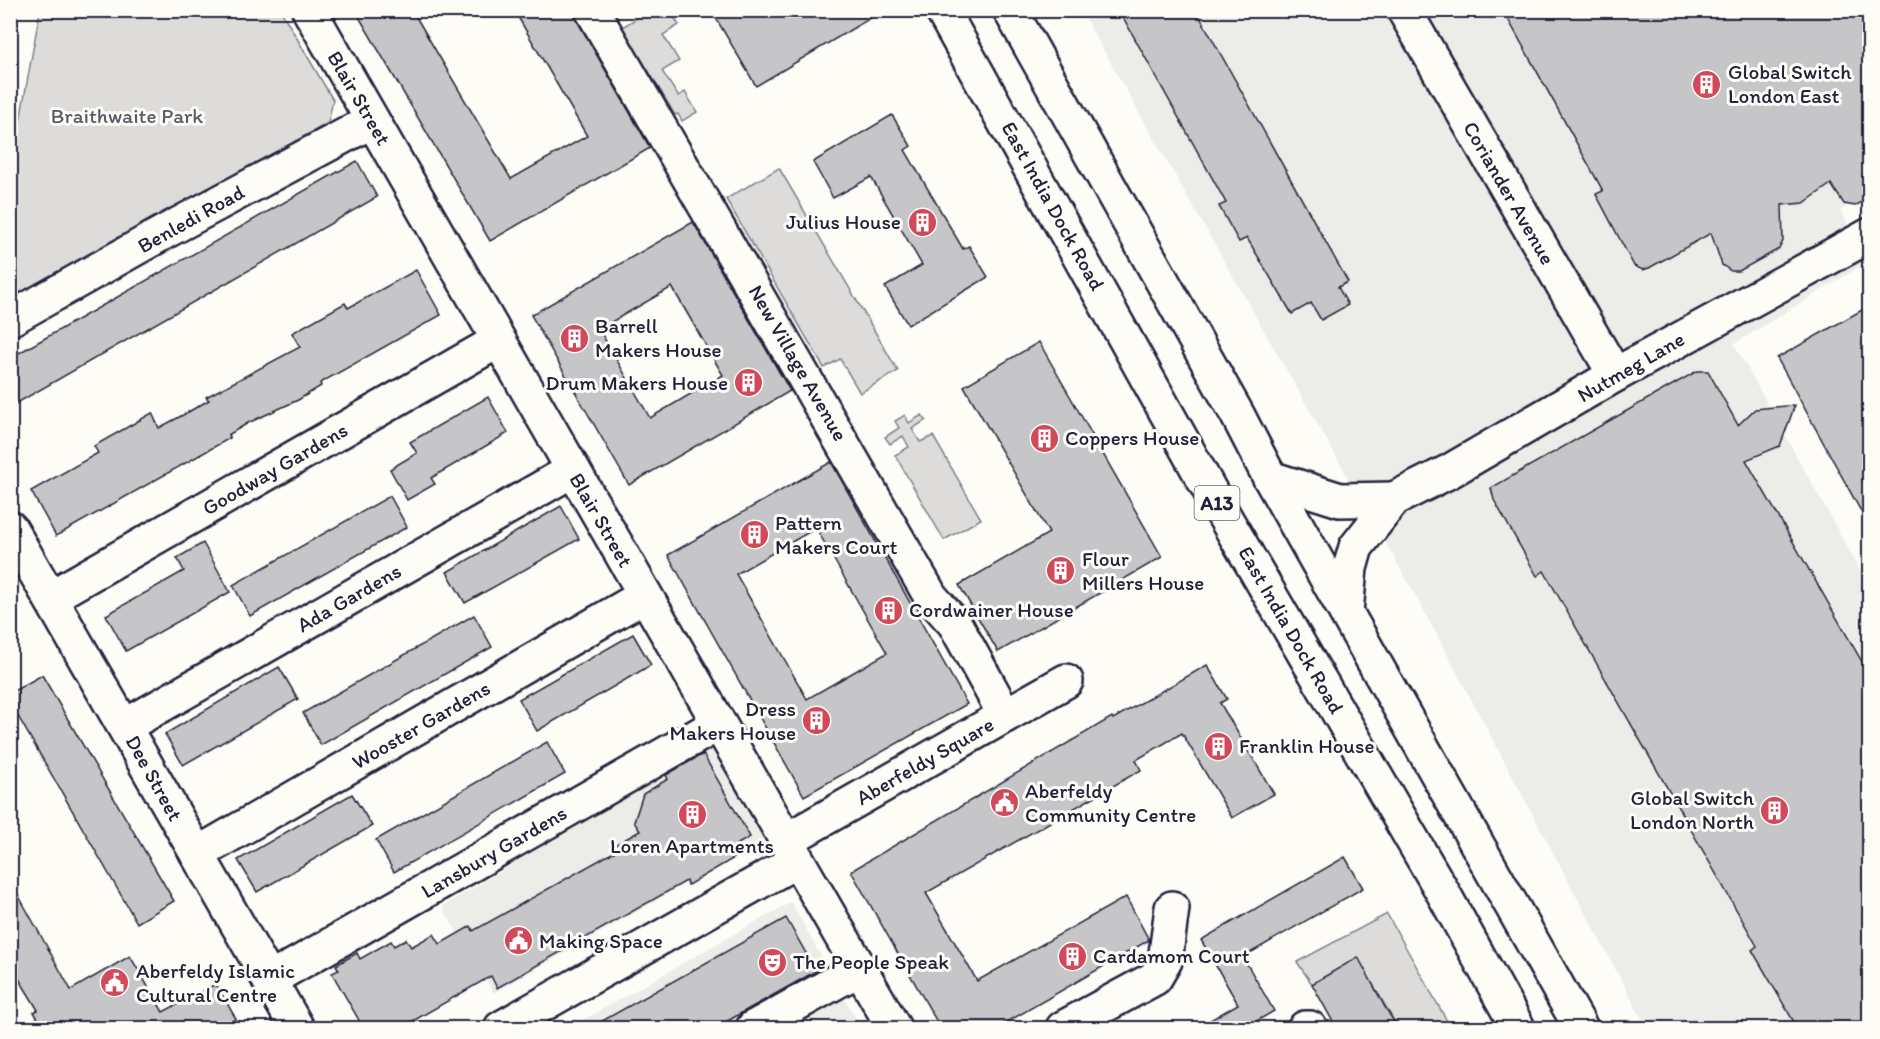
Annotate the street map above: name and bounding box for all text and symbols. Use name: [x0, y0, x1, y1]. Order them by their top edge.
street label: Blair Street: [322, 46, 396, 149]
place label: Global Switch London East: [1728, 59, 1852, 108]
building icon: Global Switch London East: [1691, 68, 1723, 100]
park label: Braithwaite Park: [51, 103, 203, 128]
street label: East India Dock Road: [997, 117, 1110, 295]
street label: Coriander Avenue: [1458, 117, 1561, 269]
street label: Benledi Road: [133, 179, 249, 258]
building icon: Julius House: [906, 206, 938, 238]
place label: Julius House: [786, 209, 901, 234]
street label: New Village Avenue: [744, 280, 853, 445]
place label: Barrell Makers House: [595, 313, 722, 362]
building icon: Barrell Makers House: [558, 322, 590, 354]
street label: Nutmeg Lane: [1573, 326, 1689, 407]
building icon: Drum Makers House: [733, 367, 765, 399]
place label: Drum Makers House: [546, 370, 728, 395]
street label: Goodway Gardens: [198, 417, 352, 520]
building icon: Coppers House: [1028, 422, 1060, 454]
place label: Coppers House: [1065, 425, 1199, 450]
street label: Blair Street: [564, 468, 638, 571]
road number: A13: [1194, 486, 1240, 520]
place label: Pattern Makers Court: [775, 510, 897, 559]
building icon: Pattern Makers Court: [738, 519, 770, 551]
street label: East India Dock Road: [1233, 542, 1350, 718]
place label: Flour Millers House: [1082, 546, 1204, 595]
building icon: Flour Millers House: [1045, 555, 1077, 587]
street label: Ada Gardens: [292, 558, 405, 637]
building icon: Cordwainer House: [872, 594, 904, 626]
place label: Cordwainer House: [909, 597, 1074, 622]
street label: Wooster Gardens: [347, 675, 494, 774]
place label: Dress Makers House: [669, 696, 796, 745]
building icon: Dress Makers House: [801, 705, 833, 737]
street label: Aberfeldy Square: [852, 711, 998, 810]
street label: Dee Street: [121, 730, 188, 825]
building icon: Franklin House: [1202, 730, 1234, 762]
place label: Franklin House: [1239, 733, 1374, 758]
place label: Aberfeldy Community Centre: [1025, 778, 1196, 827]
place label: Global Switch London North: [1630, 785, 1755, 834]
public building icon: Aberfeldy Community Centre: [988, 787, 1020, 819]
building icon: Global Switch London North: [1759, 794, 1791, 826]
building icon: Loren Apartments: [676, 799, 708, 831]
street label: Lansbury Gardens: [416, 800, 571, 903]
place label: Loren Apartments: [610, 833, 774, 858]
public building icon: Making Space: [502, 925, 534, 957]
place label: Making Space: [539, 928, 663, 953]
building icon: Cardamom Court: [1056, 940, 1088, 972]
place label: Cardamom Court: [1093, 943, 1250, 968]
theatre icon: The People Speak: [756, 946, 788, 978]
place label: The People Speak: [793, 949, 949, 974]
place label: Aberfeldy Islamic Cultural Centre: [136, 958, 295, 1007]
public building icon: Aberfeldy Islamic Cultural Centre: [99, 967, 131, 999]

